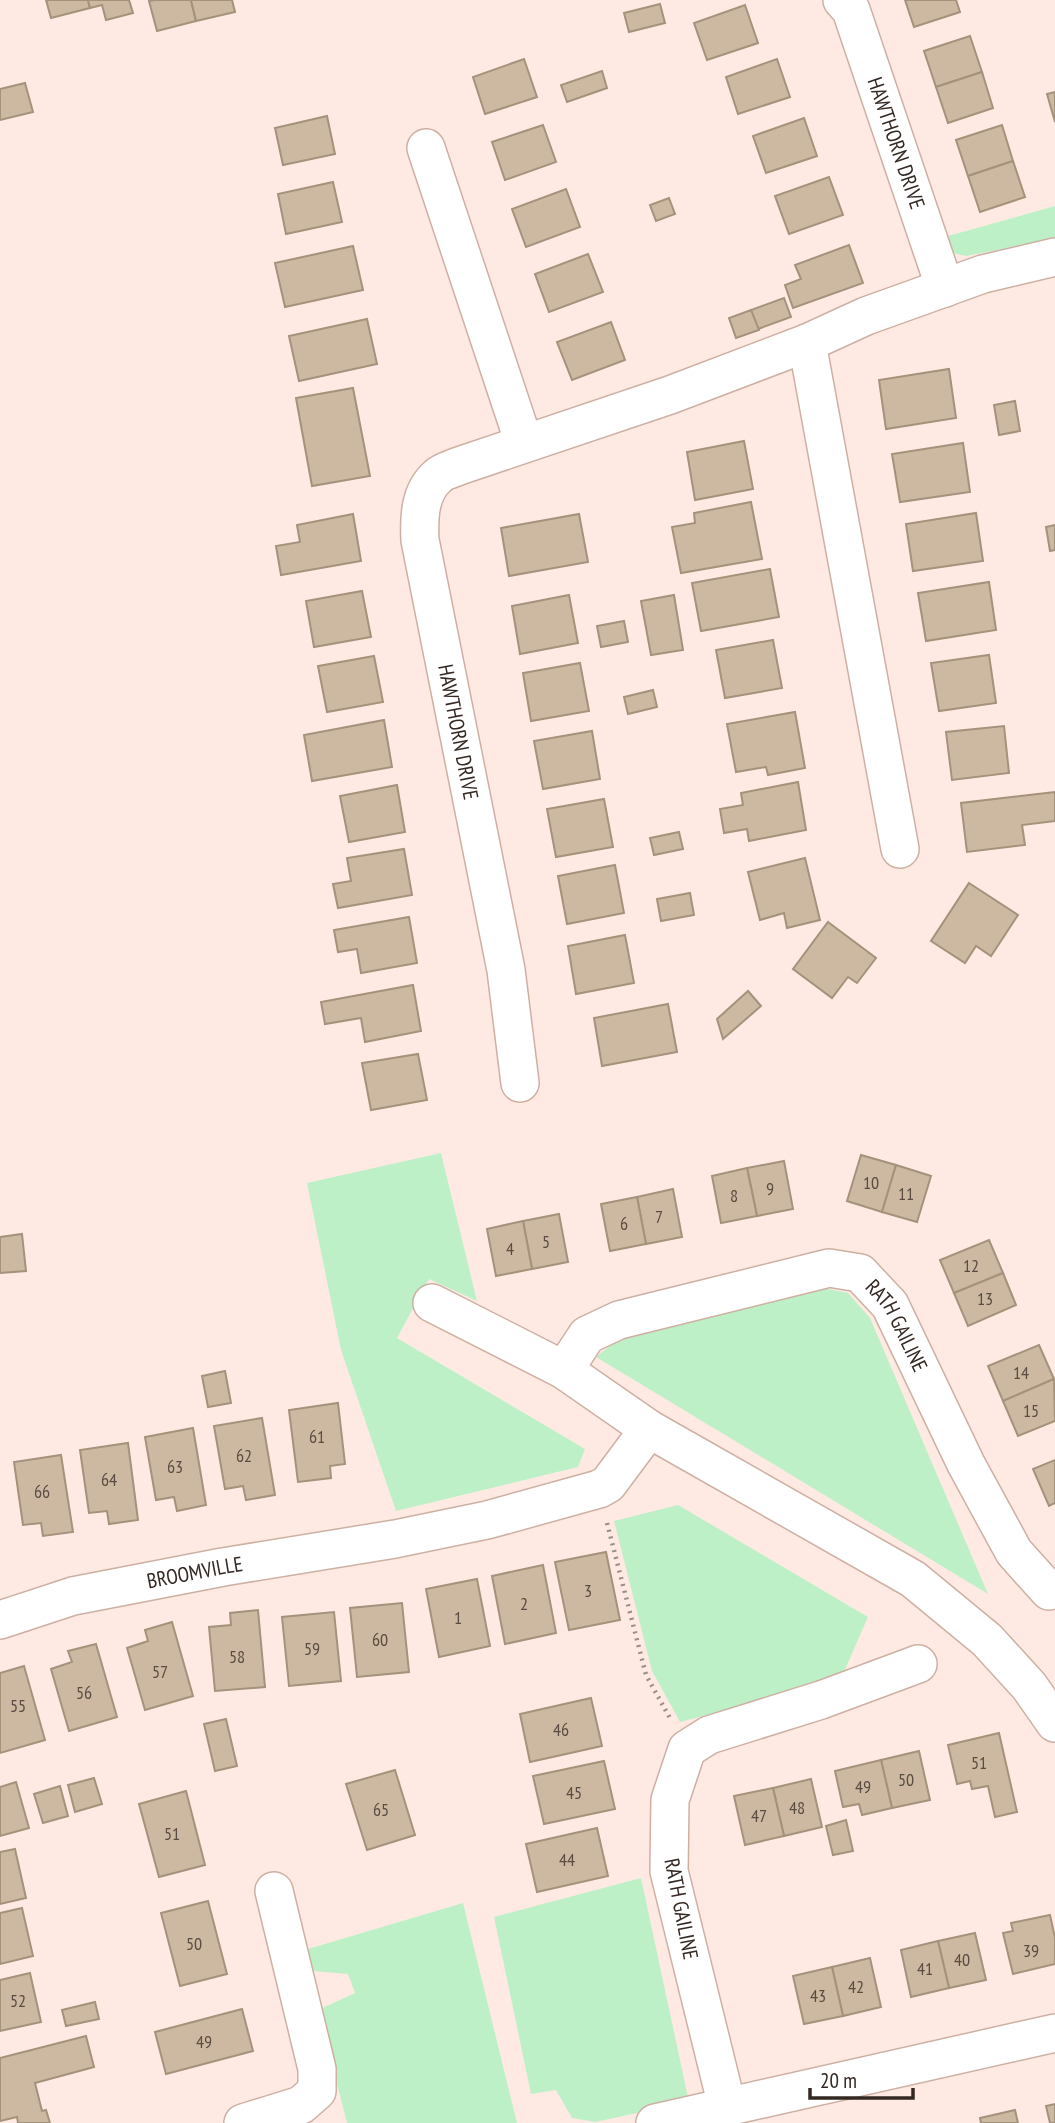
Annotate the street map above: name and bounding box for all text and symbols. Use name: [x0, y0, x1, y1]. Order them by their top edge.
street label: HAWTHORN DRIVE: [862, 74, 931, 212]
street label: HAWTHORN DRIVE: [432, 662, 485, 802]
house number: 10: [863, 1171, 879, 1194]
house number: 9: [766, 1177, 774, 1200]
house number: 11: [898, 1182, 914, 1205]
house number: 8: [730, 1184, 738, 1207]
house number: 7: [655, 1205, 663, 1228]
house number: 6: [620, 1212, 628, 1235]
house number: 5: [542, 1230, 550, 1253]
house number: 4: [506, 1237, 514, 1260]
house number: 12: [963, 1254, 979, 1277]
street label: RATH GAILINE: [860, 1273, 934, 1376]
house number: 13: [977, 1287, 993, 1310]
house number: 14: [1013, 1361, 1029, 1384]
house number: 15: [1023, 1399, 1039, 1422]
house number: 61: [309, 1425, 325, 1448]
house number: 62: [236, 1444, 252, 1467]
house number: 63: [167, 1455, 183, 1478]
house number: 64: [101, 1468, 117, 1491]
house number: 66: [34, 1480, 50, 1503]
street label: BROOMVILLE: [145, 1550, 245, 1594]
house number: 3: [584, 1579, 592, 1602]
house number: 2: [520, 1592, 528, 1615]
house number: 1: [454, 1606, 462, 1629]
house number: 60: [372, 1628, 388, 1651]
house number: 59: [304, 1637, 320, 1660]
house number: 58: [229, 1645, 245, 1668]
house number: 57: [152, 1660, 168, 1683]
house number: 56: [76, 1681, 92, 1704]
house number: 55: [10, 1694, 26, 1717]
house number: 46: [553, 1718, 569, 1741]
house number: 51: [971, 1751, 987, 1774]
house number: 50: [898, 1768, 914, 1791]
house number: 49: [855, 1775, 871, 1798]
house number: 45: [566, 1781, 582, 1804]
house number: 48: [789, 1796, 805, 1819]
house number: 65: [373, 1798, 389, 1821]
house number: 47: [751, 1804, 767, 1827]
house number: 51: [164, 1822, 180, 1845]
house number: 44: [559, 1848, 575, 1871]
street label: RATH GAILINE: [658, 1856, 705, 1962]
house number: 50: [186, 1932, 202, 1955]
house number: 39: [1023, 1939, 1039, 1962]
house number: 40: [954, 1948, 970, 1971]
house number: 41: [917, 1957, 933, 1980]
house number: 42: [848, 1975, 864, 1998]
house number: 43: [810, 1984, 826, 2007]
house number: 52: [10, 1989, 26, 2012]
house number: 49: [196, 2030, 212, 2053]
scale bar: [810, 2056, 913, 2100]
text: 20 m: [820, 2067, 857, 2094]

